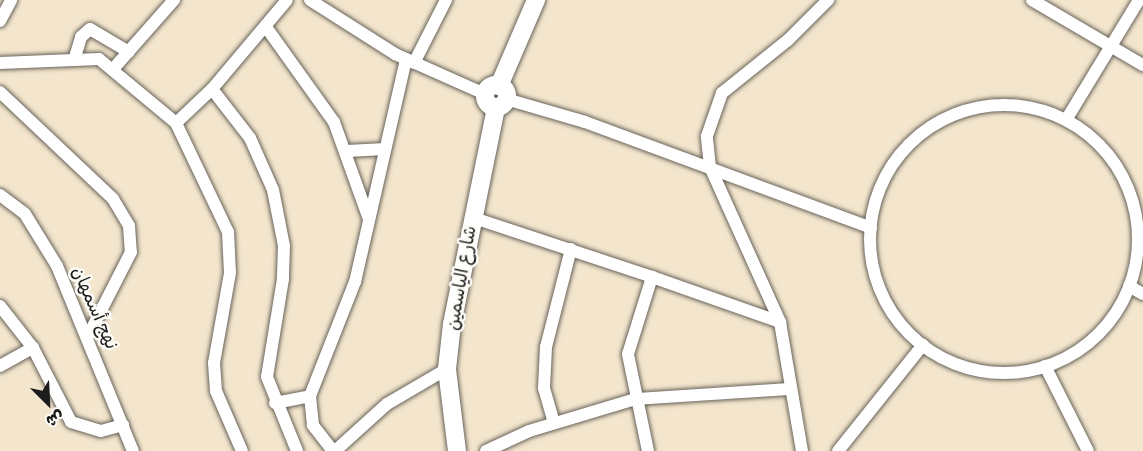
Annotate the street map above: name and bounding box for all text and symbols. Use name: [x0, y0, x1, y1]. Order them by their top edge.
street label: شارع الياسمين: [441, 224, 481, 332]
street label: نهج أسمهان: [67, 263, 123, 353]
north arrow: [18, 373, 78, 433]
text: ش: [43, 407, 67, 432]

